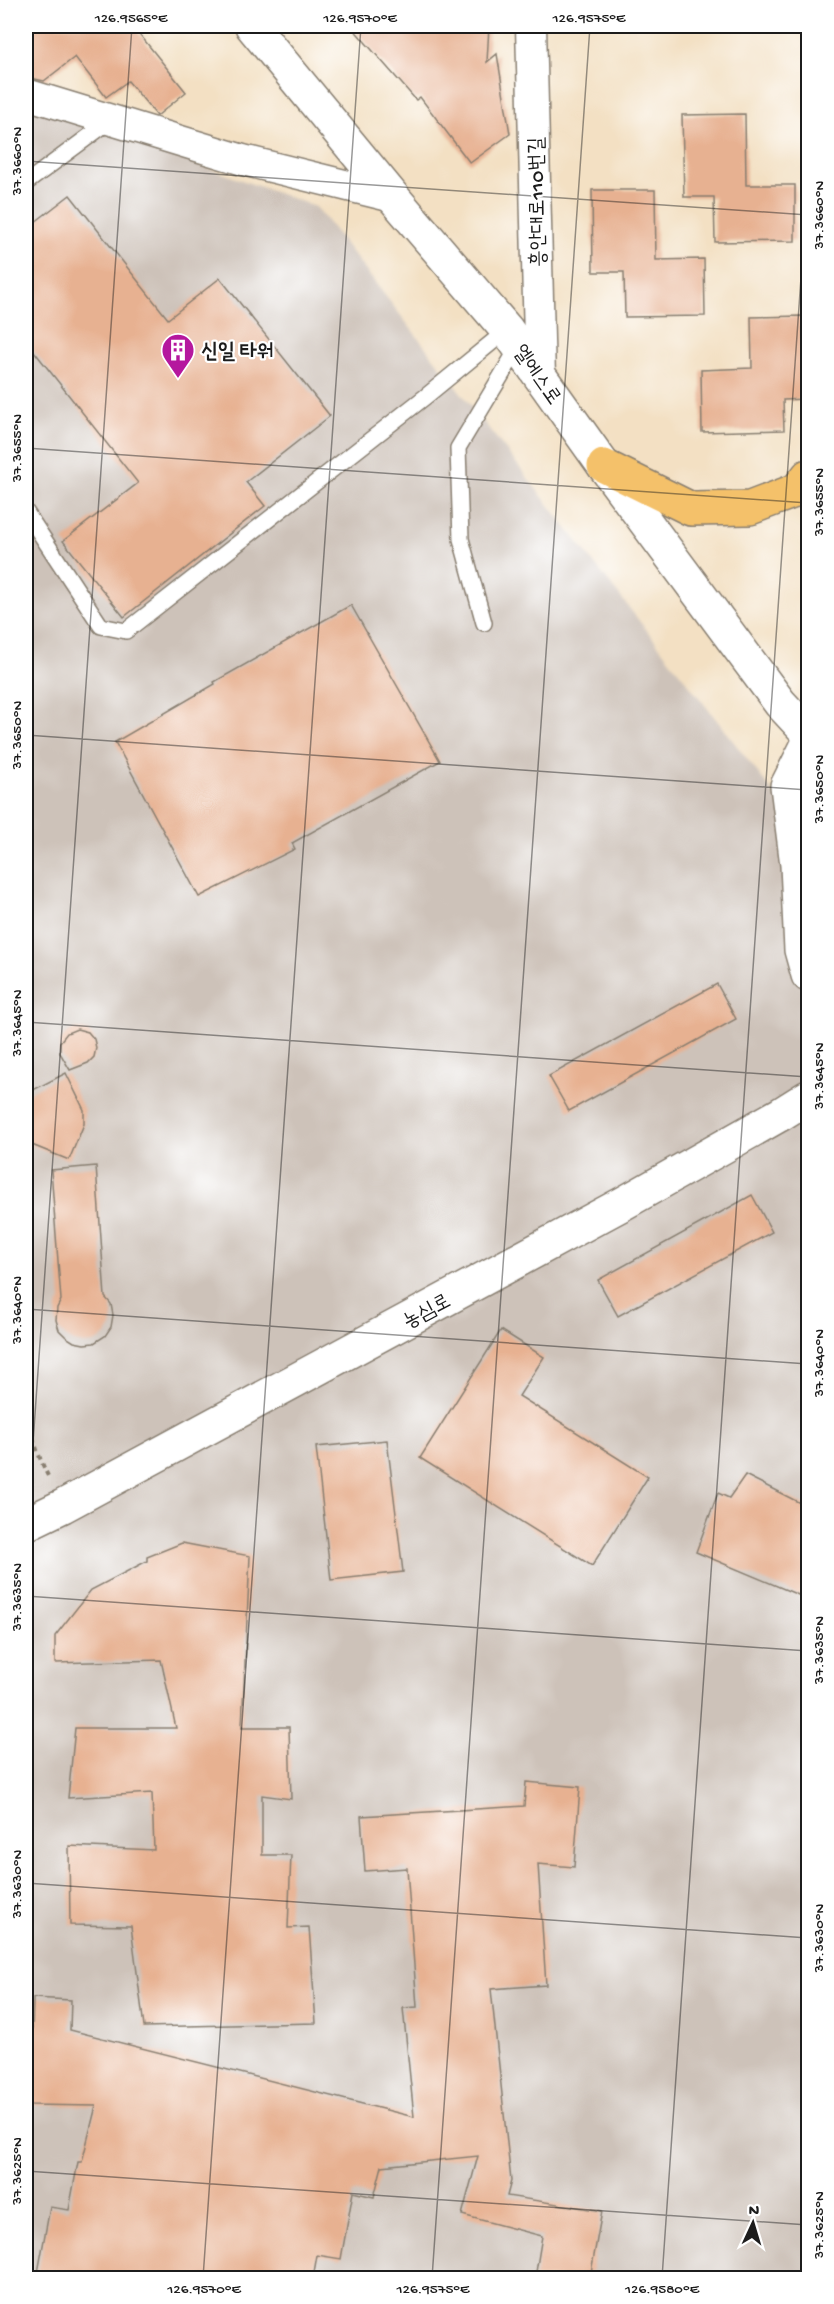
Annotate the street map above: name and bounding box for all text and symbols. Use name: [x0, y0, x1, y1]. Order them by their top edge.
text: 126.9565°E: [94, 10, 168, 28]
text: 126.9570°E: [322, 10, 397, 28]
text: 126.9575°E: [552, 10, 626, 28]
text: 37.3660°N: [9, 127, 27, 196]
street label: 흥안대로110번길: [525, 136, 553, 267]
text: 37.3660°N: [811, 181, 829, 250]
building icon: 신일 타워: [160, 332, 196, 379]
place label: 신일 타워: [201, 341, 274, 366]
street label: 엘에스로: [506, 341, 565, 411]
text: 37.3655°N: [9, 414, 27, 483]
text: 37.3655°N: [811, 468, 829, 537]
text: 37.3650°N: [9, 700, 27, 770]
text: 37.3650°N: [811, 754, 829, 824]
text: 37.3645°N: [9, 989, 27, 1058]
text: 37.3645°N: [811, 1042, 829, 1111]
text: 37.3640°N: [9, 1276, 27, 1345]
street label: 농심로: [399, 1290, 456, 1336]
text: 37.3640°N: [811, 1329, 829, 1398]
text: 37.3635°N: [9, 1563, 27, 1632]
text: 37.3635°N: [811, 1616, 829, 1685]
text: 37.3630°N: [9, 1850, 27, 1919]
text: 37.3630°N: [811, 1904, 829, 1973]
text: 37.3625°N: [9, 2137, 27, 2206]
text: 37.3625°N: [811, 2191, 829, 2260]
north arrow: [723, 2193, 783, 2253]
text: N: [748, 2202, 760, 2221]
text: 126.9570°E: [166, 2281, 241, 2299]
text: 126.9575°E: [396, 2281, 470, 2299]
text: 126.9580°E: [624, 2281, 700, 2299]

